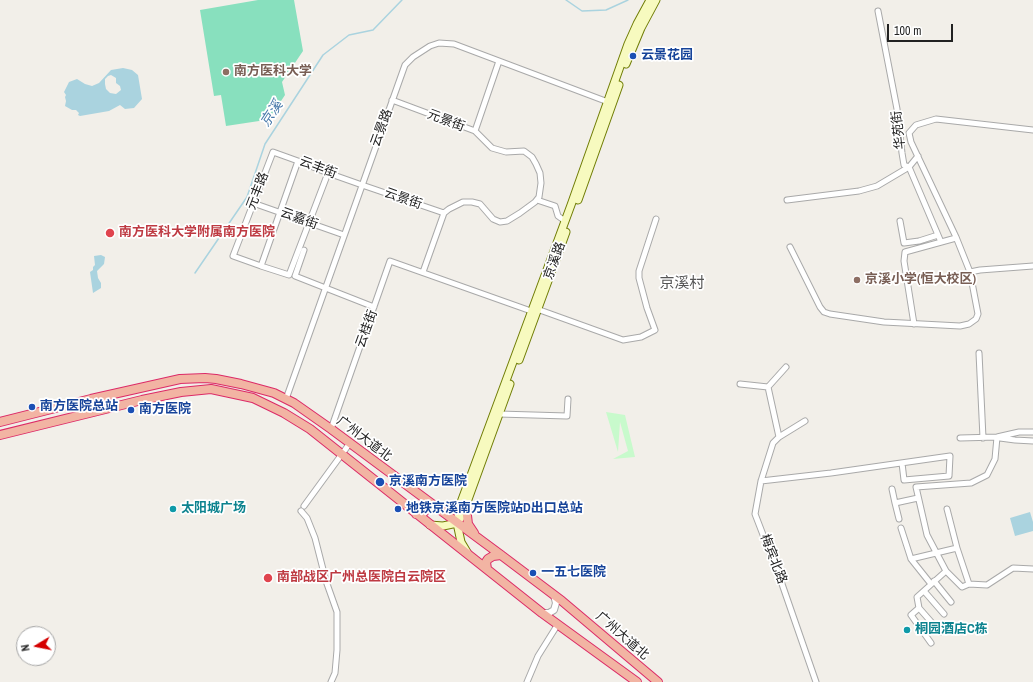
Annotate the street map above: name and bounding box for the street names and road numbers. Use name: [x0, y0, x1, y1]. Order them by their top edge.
street label: 云景路: [368, 107, 396, 149]
street label: 元景街: [425, 107, 467, 135]
street label: 华苑街: [889, 110, 909, 150]
street label: 云丰街: [297, 154, 339, 182]
street label: 元丰路: [244, 170, 272, 212]
street label: 云景街: [382, 185, 424, 213]
street label: 云嘉街: [278, 205, 320, 233]
street label: 京溪路: [541, 240, 569, 282]
street label: 云桂街: [353, 308, 381, 350]
street label: 广州大道北: [333, 413, 395, 465]
street label: 梅宾北路: [756, 532, 790, 586]
street label: 广州大道北: [592, 609, 652, 663]

